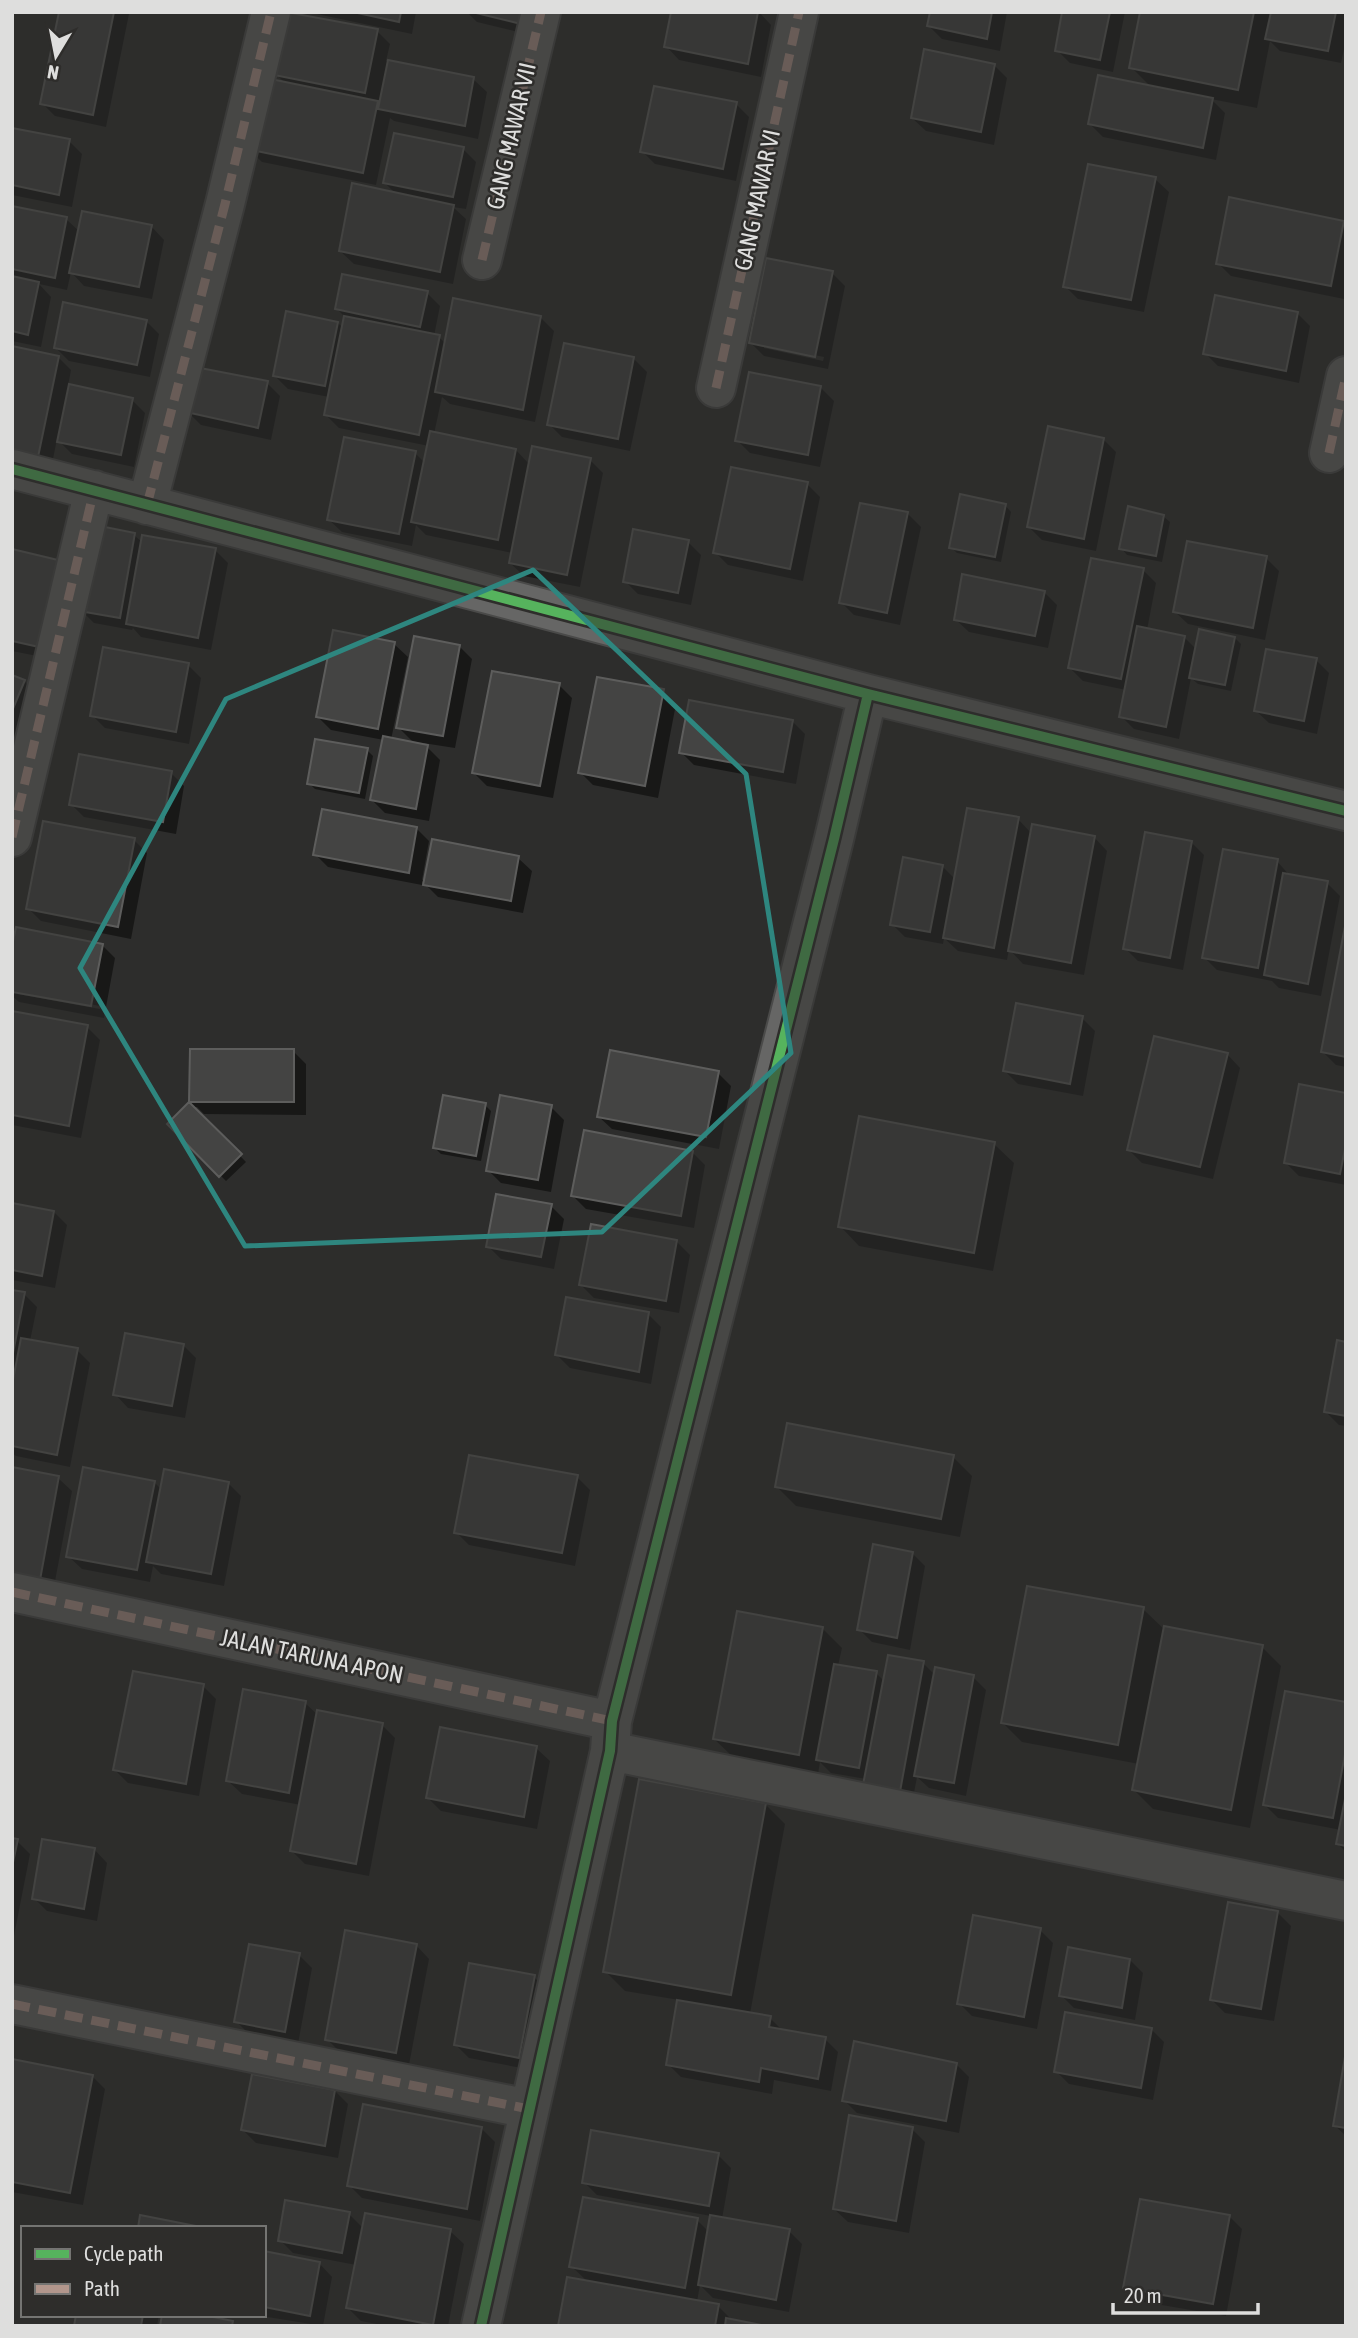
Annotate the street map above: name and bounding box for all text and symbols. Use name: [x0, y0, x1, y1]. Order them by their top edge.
north arrow: [21, 21, 91, 91]
street label: GANG MAWAR VII: [481, 60, 541, 212]
text: N: [46, 61, 60, 85]
street label: GANG MAWAR VI: [729, 127, 785, 273]
street label: JALAN TARUNA APON: [218, 1623, 406, 1689]
legend: [21, 2226, 266, 2317]
text: Cycle path: [84, 2241, 163, 2265]
scale bar: [1113, 2272, 1258, 2316]
text: Path: [84, 2276, 120, 2300]
text: 20 m: [1124, 2283, 1162, 2307]

